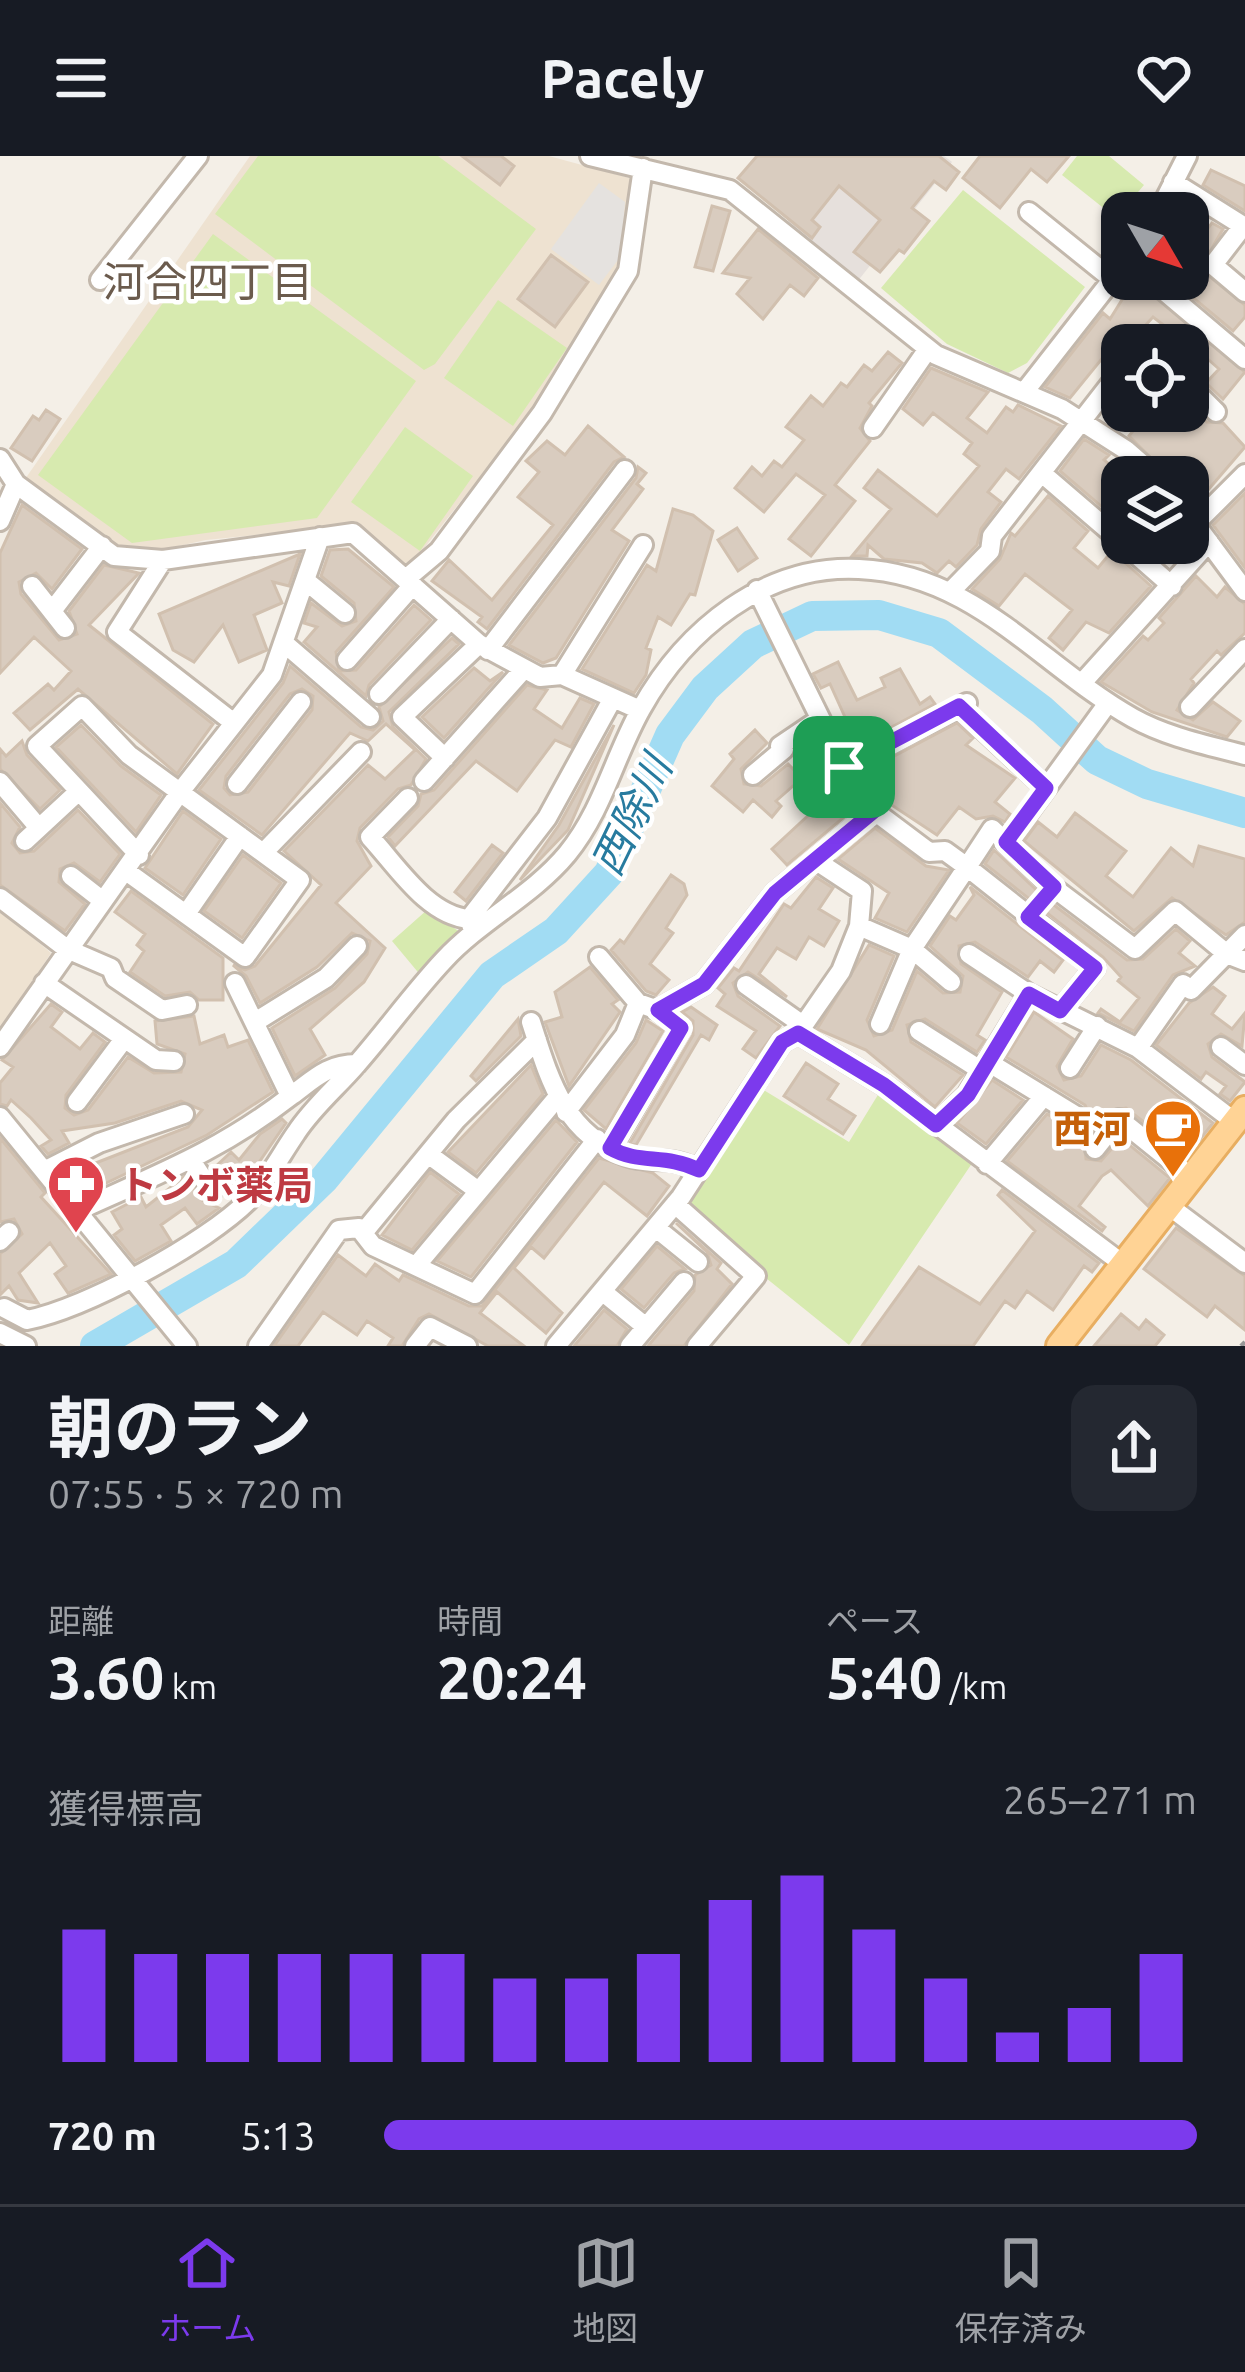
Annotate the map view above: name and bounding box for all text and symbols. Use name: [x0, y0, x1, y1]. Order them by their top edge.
icon: menu: [48, 45, 114, 111]
icon: heart: [1131, 45, 1197, 111]
text: Pacely: [541, 48, 704, 108]
north arrow: [1101, 192, 1209, 300]
map controls: [1101, 192, 1209, 564]
district label: 河合四丁目: [103, 258, 313, 305]
button: locate: [1101, 324, 1209, 432]
button: layers: [1101, 456, 1209, 564]
pin: [793, 716, 895, 818]
icon: arrive: [811, 734, 877, 800]
water label: 西除川: [582, 744, 681, 882]
cafe icon: 西河: [1142, 1097, 1204, 1179]
place label: 西河: [1053, 1107, 1131, 1150]
pharmacy icon: トンボ薬局: [45, 1153, 107, 1235]
place label: トンボ薬局: [118, 1163, 313, 1206]
button: share: [1071, 1385, 1197, 1511]
text: 朝のラン: [48, 1390, 312, 1464]
text: 07:55 · 5 × 720 m: [48, 1472, 343, 1515]
text: 距離: [48, 1602, 114, 1639]
text: 時間: [437, 1602, 503, 1639]
text: ペース: [826, 1602, 923, 1639]
text: 3.60: [48, 1643, 164, 1710]
text: 20:24: [437, 1643, 587, 1710]
text: 5:40: [826, 1643, 942, 1710]
text: km: [164, 1668, 217, 1705]
text: /km: [942, 1668, 1007, 1705]
text: 265–271 m: [1003, 1778, 1197, 1821]
text: 獲得標高: [48, 1787, 204, 1830]
text: 720 m: [48, 2114, 157, 2157]
text: 5:13: [240, 2114, 316, 2157]
tab: ホーム: [158, 2230, 256, 2350]
tab: 地図: [573, 2230, 639, 2350]
tab: 保存済み: [955, 2230, 1087, 2350]

